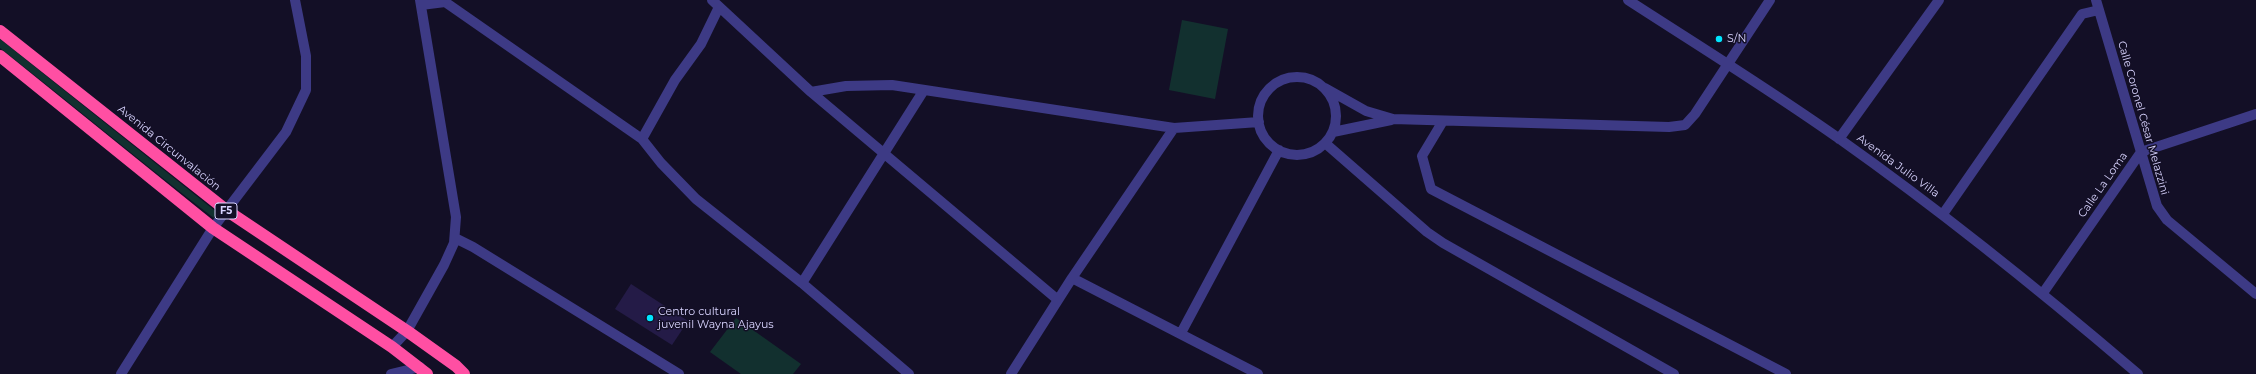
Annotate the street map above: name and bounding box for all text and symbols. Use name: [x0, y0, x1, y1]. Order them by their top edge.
place label: S/N: [1727, 32, 1746, 46]
marker: S/N: [1714, 34, 1724, 44]
street label: Calle Coronel César Melazzini: [2115, 39, 2171, 197]
street label: Avenida Circunvalación: [115, 103, 223, 193]
street label: Avenida Julio Villa: [1854, 132, 1942, 200]
street label: Calle La Loma: [2076, 150, 2130, 220]
road number: F5: [215, 203, 237, 219]
place label: Centro cultural juvenil Wayna Ajayus: [658, 305, 774, 331]
marker: Centro cultural juvenil Wayna Ajayus: [645, 313, 655, 323]

